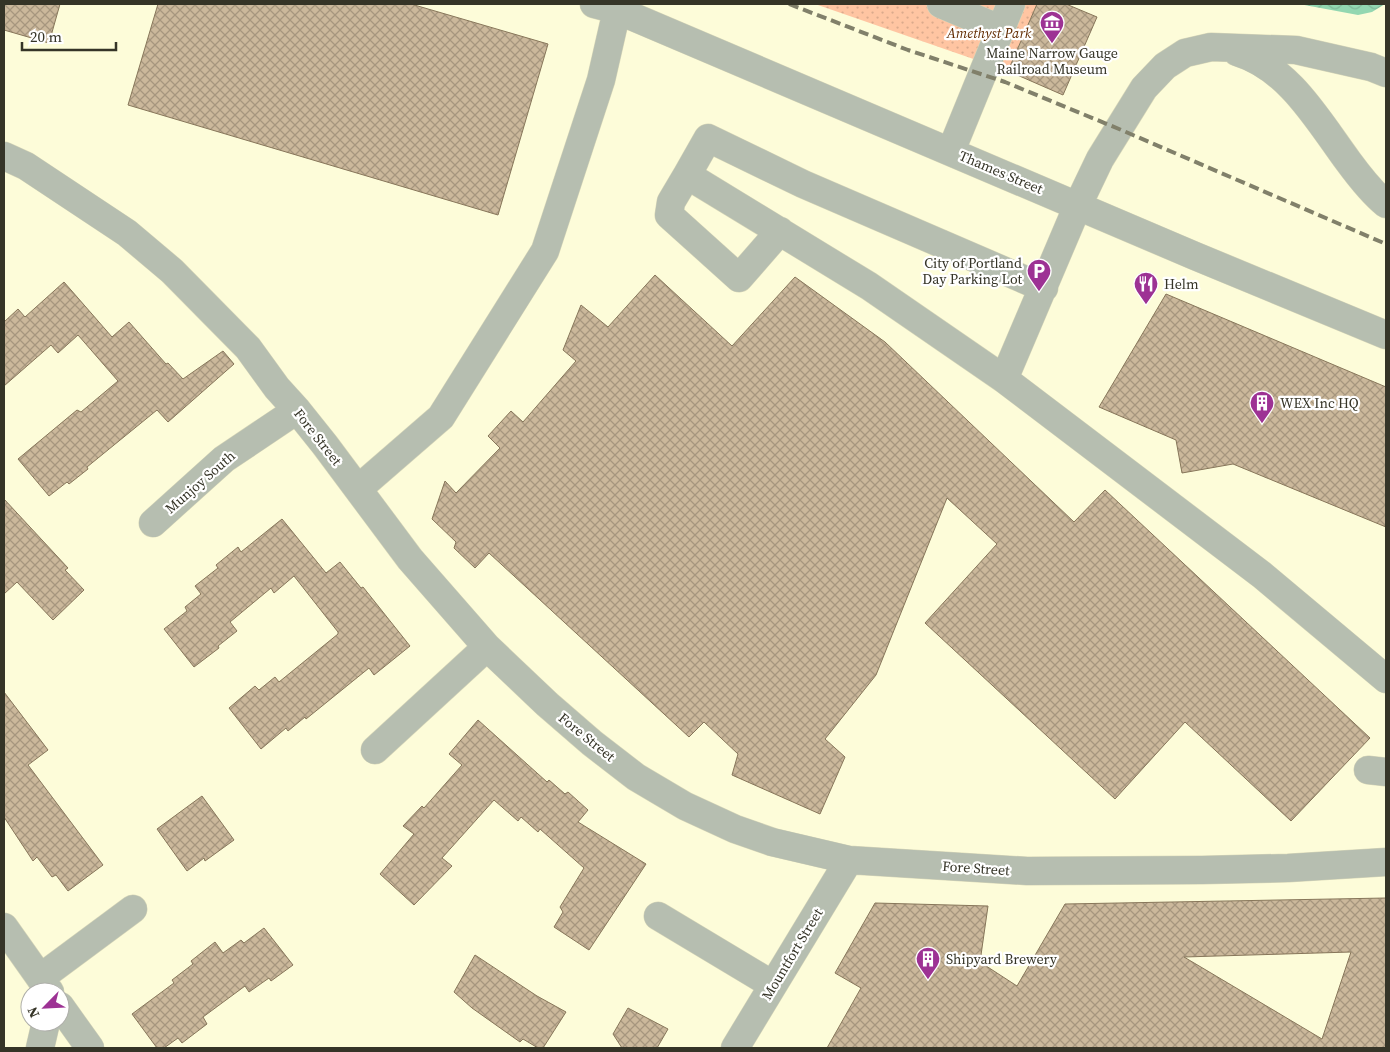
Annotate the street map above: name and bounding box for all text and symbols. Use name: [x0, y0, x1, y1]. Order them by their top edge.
museum icon: Maine Narrow Gauge Railroad Museum: [1039, 10, 1065, 44]
scale bar: [22, 20, 116, 52]
park label: Amethyst Park: [946, 23, 1032, 43]
text: 20 m: [30, 26, 62, 47]
place label: Maine Narrow Gauge Railroad Museum: [986, 43, 1118, 79]
street label: Thames Street: [956, 145, 1046, 199]
place label: City of Portland Day Parking Lot: [922, 253, 1022, 289]
parking icon: City of Portland Day Parking Lot: [1026, 258, 1052, 292]
restaurant icon: Helm: [1133, 271, 1159, 305]
place label: Helm: [1164, 274, 1199, 294]
building icon: WEX Inc HQ: [1249, 390, 1275, 424]
place label: WEX Inc HQ: [1280, 393, 1359, 413]
street label: Fore Street: [289, 404, 347, 470]
street label: Munjoy South: [161, 446, 239, 518]
street label: Fore Street: [554, 708, 620, 766]
street label: Fore Street: [942, 856, 1011, 880]
street label: Mountfort Street: [757, 904, 827, 1004]
building icon: Shipyard Brewery: [915, 946, 941, 980]
place label: Shipyard Brewery: [946, 949, 1058, 969]
north arrow: [20, 982, 70, 1032]
text: N: [22, 1004, 44, 1021]

